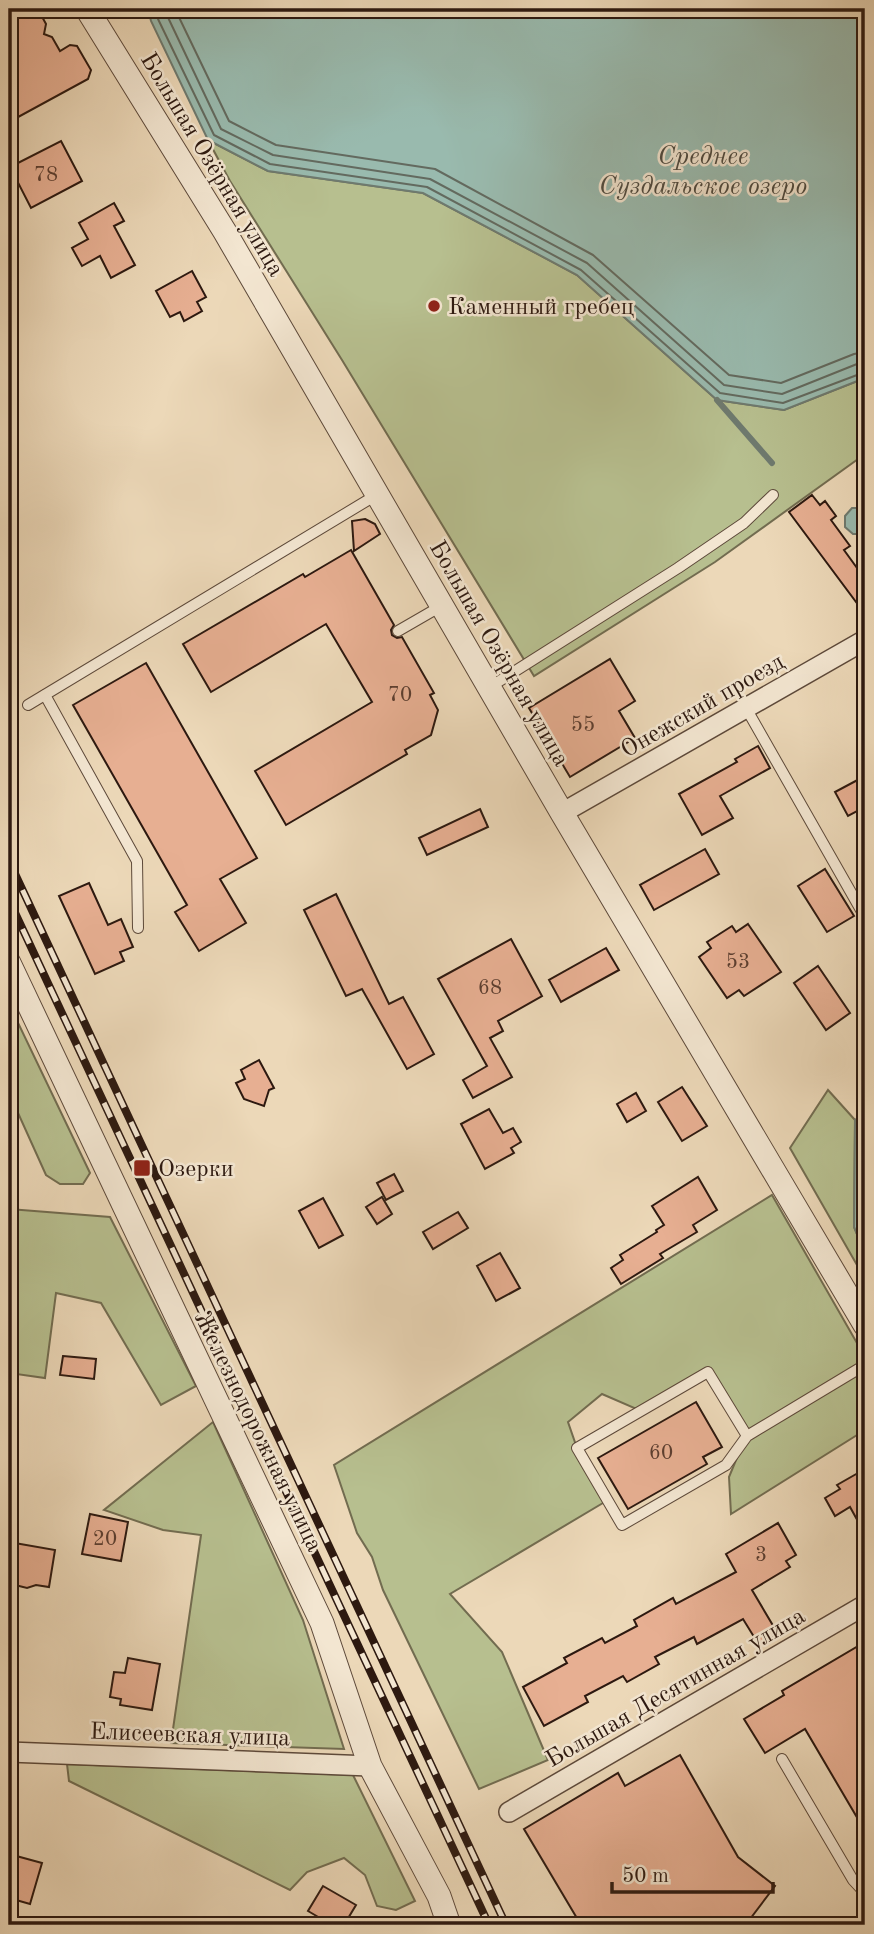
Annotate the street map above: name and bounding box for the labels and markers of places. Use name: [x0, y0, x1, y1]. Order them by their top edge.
place label: Каменный гребец: [448, 296, 634, 320]
marker: Каменный гребец: [426, 298, 442, 314]
marker: Озерки: [132, 1158, 152, 1178]
place label: Озерки: [158, 1158, 234, 1182]

